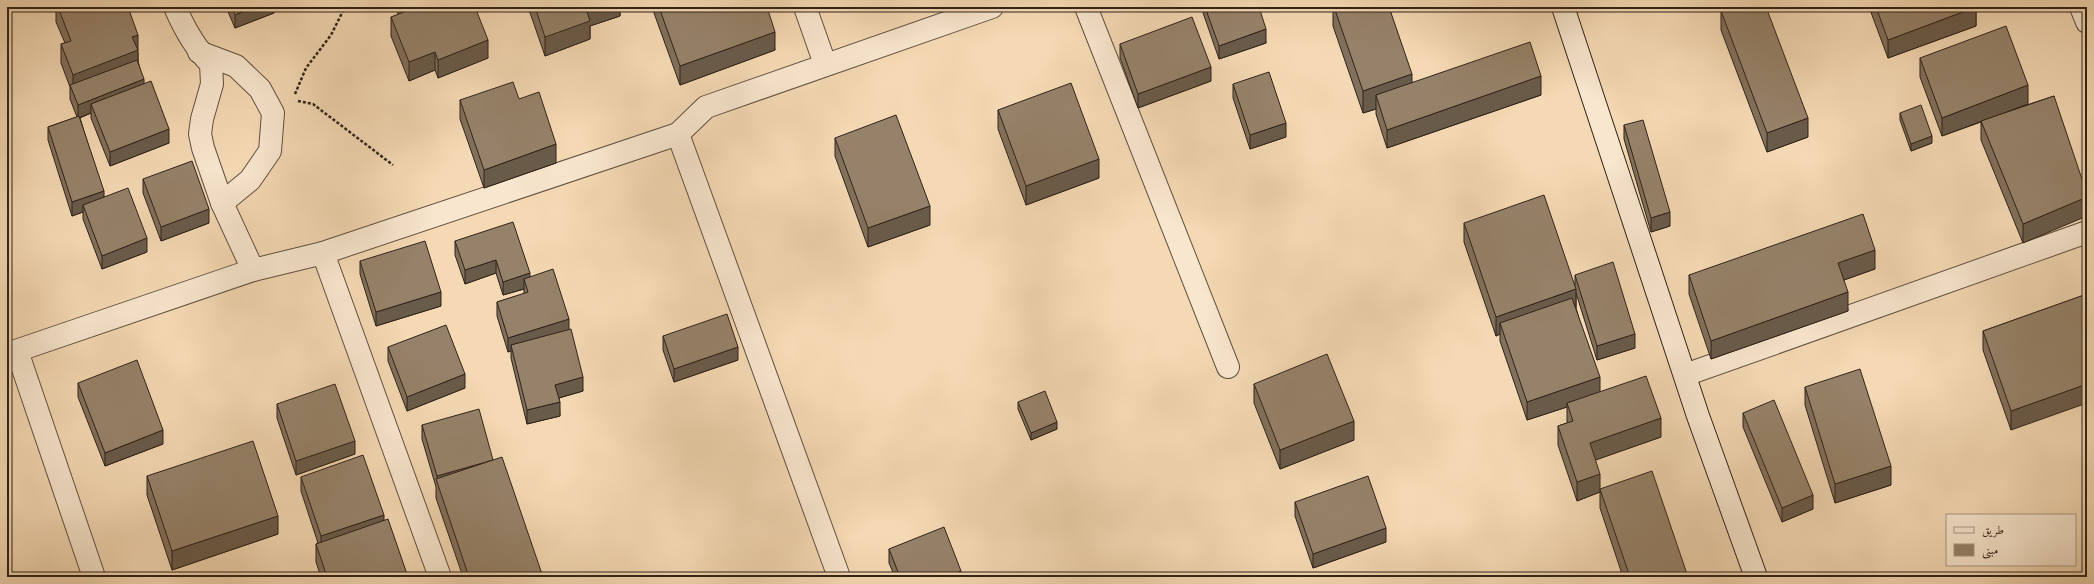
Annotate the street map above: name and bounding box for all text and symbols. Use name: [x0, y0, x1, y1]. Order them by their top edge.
legend: [1946, 514, 2076, 566]
text: طريق: [1982, 523, 2004, 539]
text: مبنى: [1982, 543, 1998, 559]

